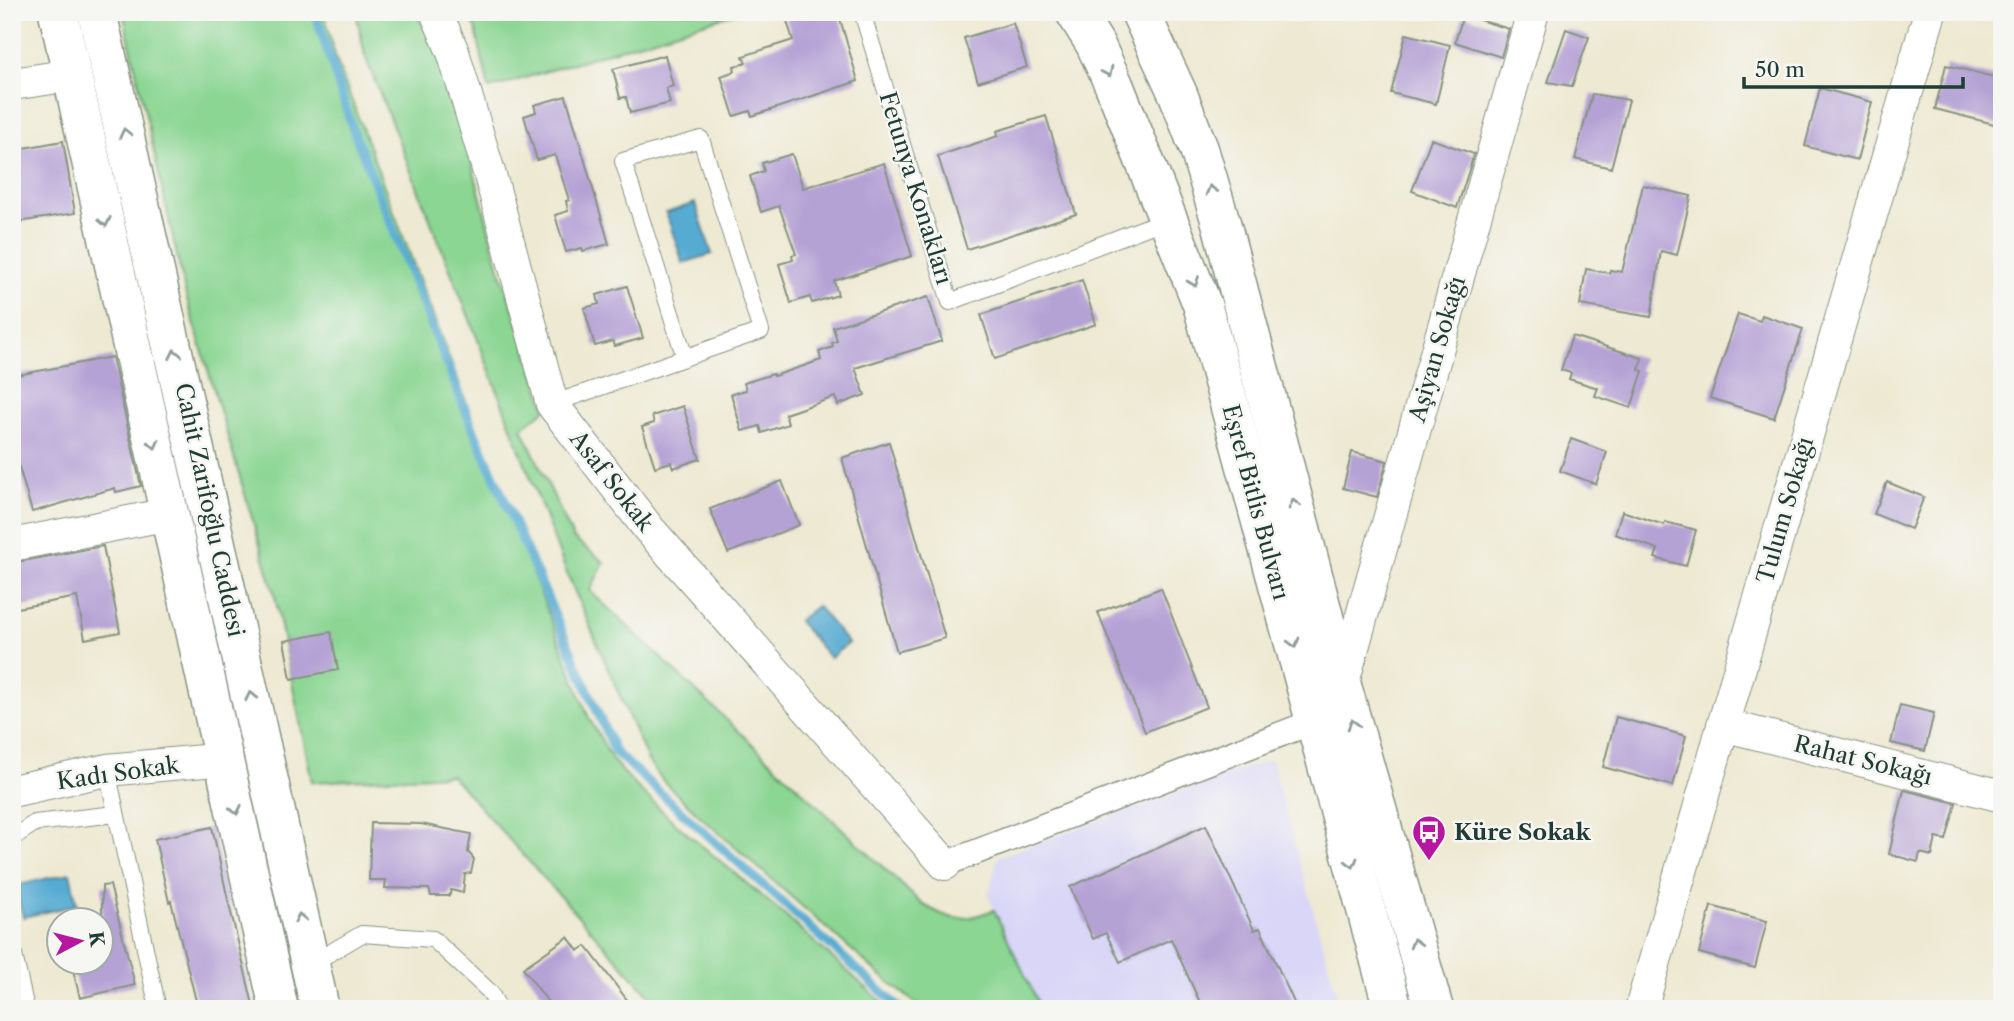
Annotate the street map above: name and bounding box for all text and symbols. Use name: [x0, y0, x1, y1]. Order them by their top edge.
scale bar: [1744, 46, 1963, 90]
text: 50 m: [1755, 57, 1805, 82]
one-way arrow: [1100, 65, 1114, 77]
street label: Fetunya Konakları: [873, 88, 959, 288]
one-way arrow: [118, 127, 133, 139]
one-way arrow: [1204, 184, 1219, 196]
one-way arrow: [96, 216, 111, 228]
street label: Aşiyan Sokağı: [1403, 273, 1471, 426]
one-way arrow: [1186, 276, 1200, 288]
one-way arrow: [169, 348, 184, 360]
street label: Cahit Zarifoğlu Caddesi: [169, 381, 251, 639]
street label: Eşref Bitlis Bulvarı: [1216, 401, 1296, 603]
street label: Asaf Sokak: [564, 424, 661, 538]
street label: Tulum Sokağı: [1751, 434, 1819, 586]
one-way arrow: [146, 438, 160, 450]
one-way arrow: [1288, 499, 1302, 511]
one-way arrow: [1286, 637, 1301, 649]
one-way arrow: [244, 690, 259, 702]
one-way arrow: [1346, 719, 1361, 731]
street label: Rahat Sokağı: [1791, 729, 1935, 791]
street label: Kadı Sokak: [55, 750, 183, 795]
one-way arrow: [227, 804, 242, 816]
bus stop icon: Küre Sokak: [1410, 813, 1448, 862]
place label: Küre Sokak: [1454, 818, 1591, 846]
one-way arrow: [1344, 857, 1358, 869]
north arrow: [46, 906, 116, 976]
one-way arrow: [293, 912, 308, 924]
text: K: [84, 930, 109, 949]
one-way arrow: [1409, 937, 1423, 949]

